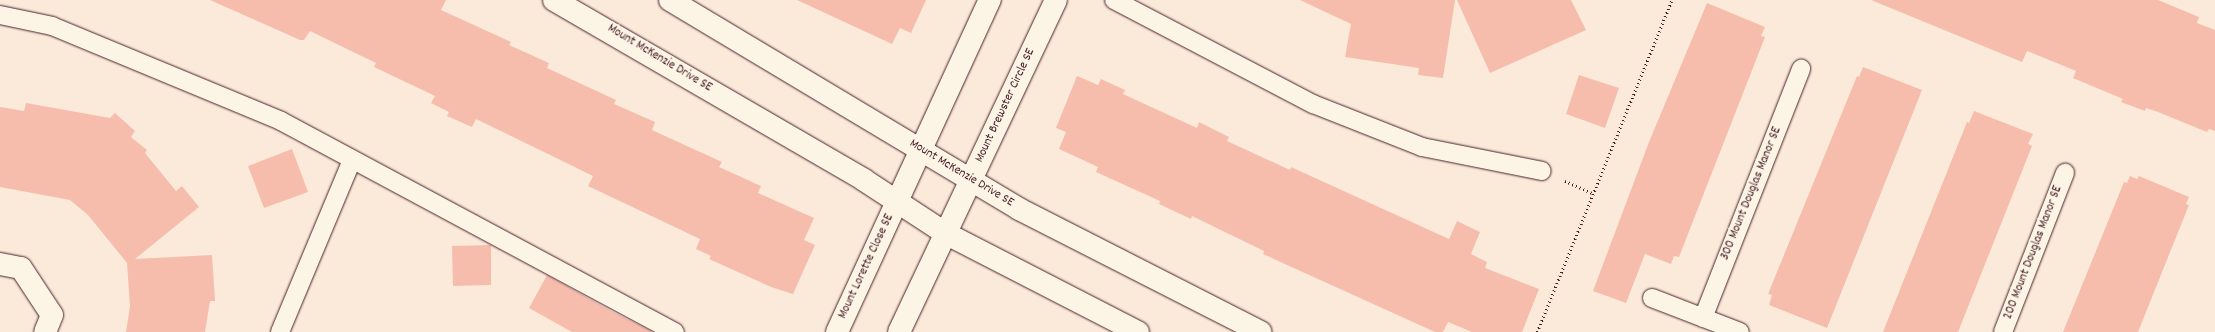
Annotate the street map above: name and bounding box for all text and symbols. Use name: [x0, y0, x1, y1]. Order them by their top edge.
street label: Mount McKenzie Drive SE: [604, 22, 714, 96]
street label: Mount Brewster Circle SE: [973, 47, 1039, 165]
street label: 300 Mount Douglas Manor SE: [1718, 125, 1786, 263]
street label: Mount McKenzie Drive SE: [906, 137, 1016, 211]
street label: 200 Mount Douglas Manor SE: [2001, 184, 2067, 322]
street label: Mount Lorette Close SE: [836, 212, 898, 322]

